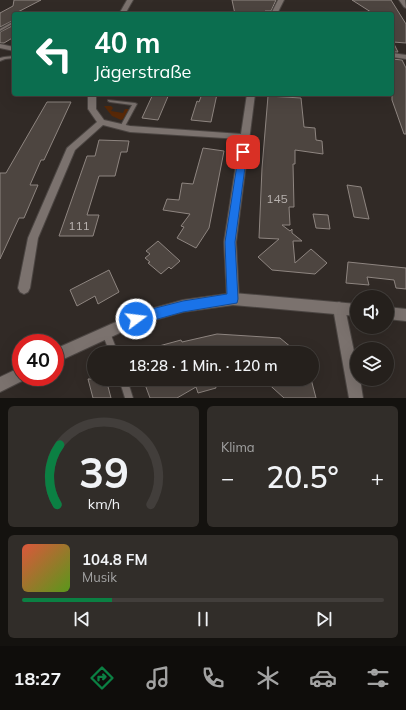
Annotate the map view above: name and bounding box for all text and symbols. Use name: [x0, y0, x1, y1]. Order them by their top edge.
text: 40 m: [94, 25, 160, 60]
icon: left: [28, 28, 80, 80]
text: Jägerstraße: [94, 60, 191, 83]
pin: [226, 135, 260, 169]
icon: arrive: [232, 141, 254, 163]
house number: 145: [266, 191, 288, 206]
house number: 111: [68, 218, 90, 233]
map controls: [350, 290, 394, 386]
button: sound: [350, 290, 394, 334]
position arrow: [115, 298, 157, 340]
speed limit sign: 40: [12, 334, 64, 386]
button: layers: [350, 342, 394, 386]
text: 18:28 · 1 Min. · 120 m: [128, 356, 278, 375]
text: Klima: [221, 439, 255, 455]
text: 39: [79, 445, 128, 497]
text: 20.5°: [266, 458, 339, 496]
text: −: [221, 464, 234, 492]
text: +: [371, 464, 384, 492]
text: km/h: [87, 494, 120, 512]
text: 104.8 FM: [82, 550, 147, 569]
text: Musik: [82, 569, 117, 585]
icon: previous: [71, 608, 93, 630]
icon: pause: [192, 608, 214, 630]
icon: next: [313, 608, 335, 630]
icon: directions: [88, 664, 116, 692]
icon: music: [144, 664, 172, 692]
icon: phone: [199, 664, 227, 692]
icon: climate: [254, 664, 282, 692]
icon: car: [309, 664, 337, 692]
icon: filters: [364, 664, 392, 692]
text: 18:27: [14, 667, 61, 690]

